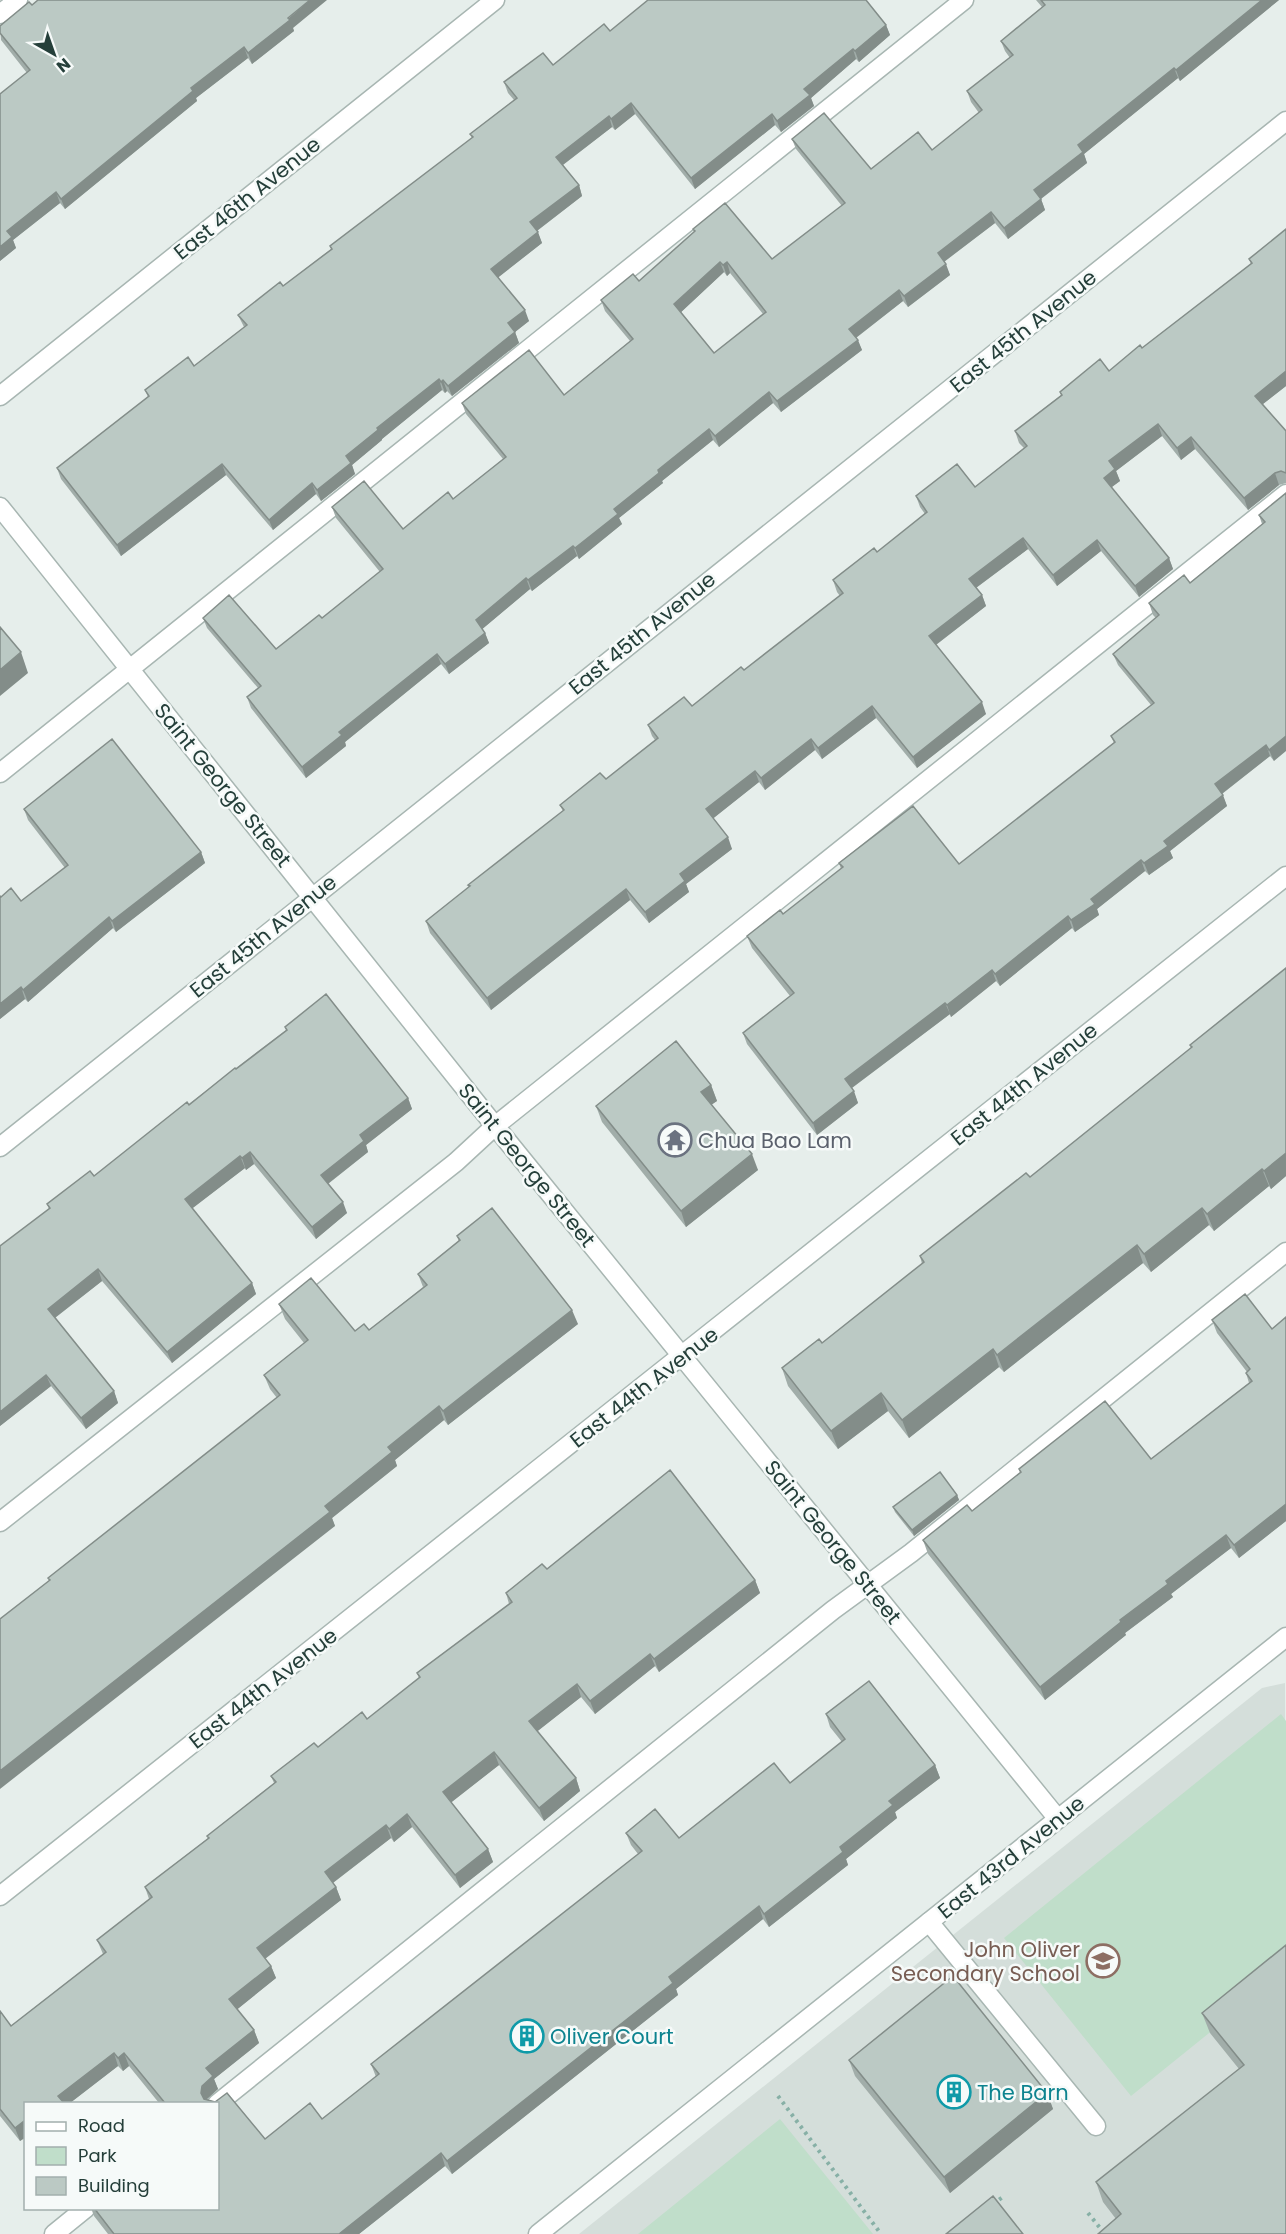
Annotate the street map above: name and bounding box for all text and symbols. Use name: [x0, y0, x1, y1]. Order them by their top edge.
north arrow: [24, 24, 84, 84]
text: N: [51, 52, 75, 78]
street label: East 46th Avenue: [167, 130, 327, 266]
street label: East 45th Avenue: [943, 263, 1103, 399]
street label: East 45th Avenue: [562, 565, 722, 701]
street label: Saint George Street: [148, 697, 298, 873]
street label: East 45th Avenue: [183, 868, 343, 1004]
street label: East 44th Avenue: [944, 1016, 1104, 1152]
street label: Saint George Street: [452, 1077, 602, 1253]
temple icon: Chua Bao Lam: [657, 1122, 693, 1158]
place label: Chua Bao Lam: [698, 1126, 852, 1155]
street label: East 44th Avenue: [564, 1320, 724, 1454]
street label: Saint George Street: [758, 1454, 908, 1630]
street label: East 44th Avenue: [183, 1621, 343, 1755]
street label: East 43rd Avenue: [931, 1789, 1091, 1925]
place label: John Oliver Secondary School: [891, 1935, 1080, 1988]
school or university icon: John Oliver Secondary School: [1085, 1943, 1121, 1979]
building icon: Oliver Court: [509, 2018, 545, 2054]
place label: Oliver Court: [550, 2022, 674, 2051]
building icon: The Barn: [936, 2074, 972, 2110]
place label: The Barn: [977, 2078, 1069, 2107]
legend: [24, 2102, 219, 2210]
text: Road: [78, 2113, 125, 2138]
text: Park: [78, 2143, 117, 2168]
text: Building: [78, 2173, 150, 2198]

